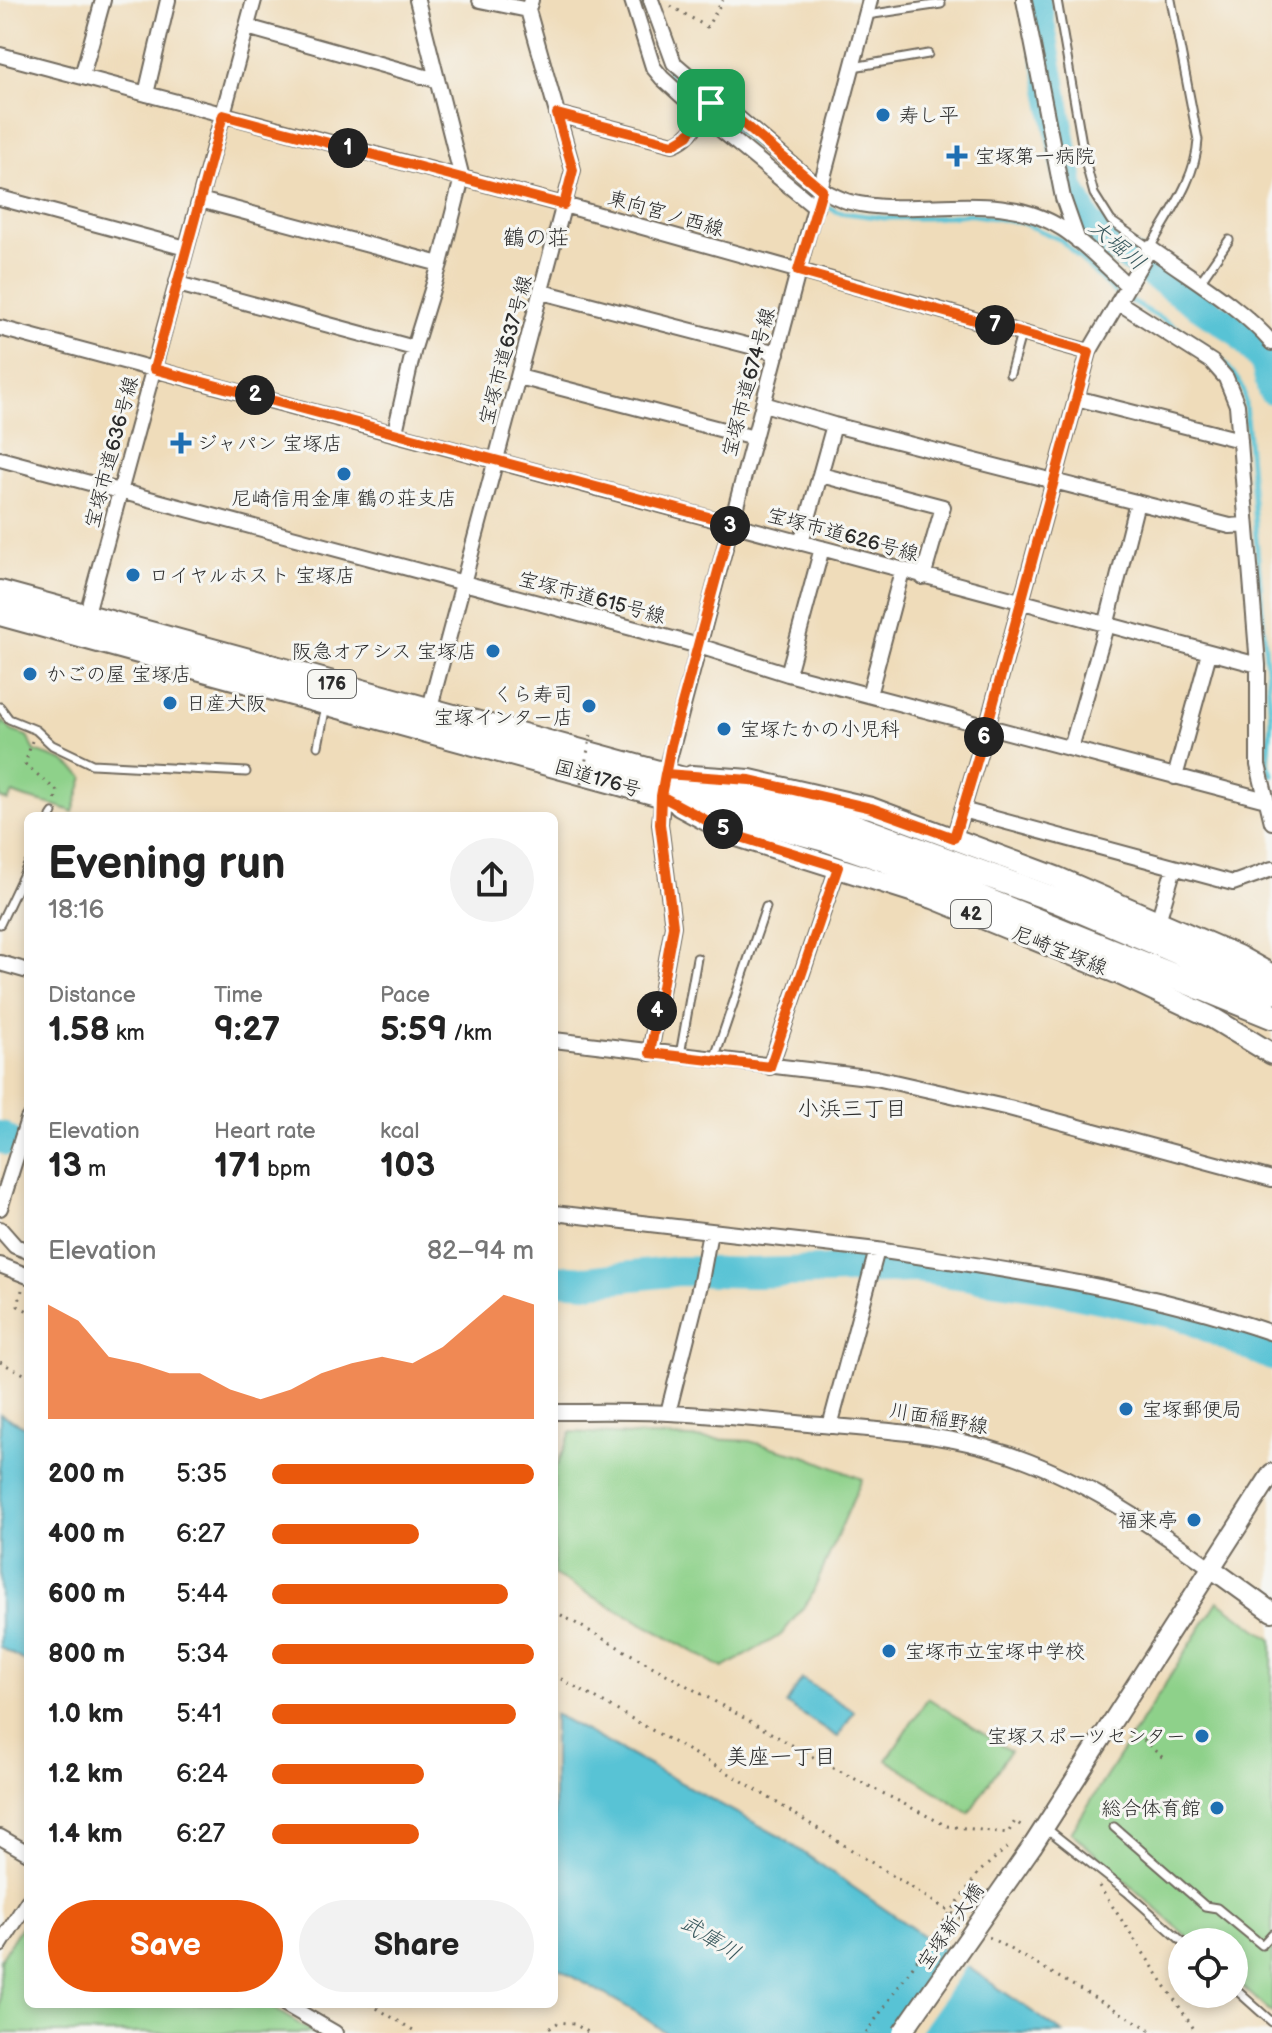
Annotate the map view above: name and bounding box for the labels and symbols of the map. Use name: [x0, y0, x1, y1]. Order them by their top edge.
pin: [677, 69, 745, 137]
place label: 寿し平: [899, 104, 959, 128]
marker: 寿し平: [874, 106, 892, 124]
pin: 1: [328, 128, 368, 168]
marker: 宝塚第一病院: [946, 145, 968, 167]
place label: 宝塚第一病院: [975, 145, 1095, 169]
street label: 東向宮ノ西線: [605, 186, 727, 242]
water label: 大堀川: [1083, 214, 1151, 277]
district label: 鶴の荘: [503, 225, 569, 252]
street label: 宝塚市道637号線: [474, 273, 538, 428]
street label: 宝塚市道674号線: [717, 305, 781, 460]
pin: 7: [975, 305, 1015, 345]
street label: 宝塚市道636号線: [80, 373, 144, 531]
pin: 2: [235, 375, 275, 415]
place label: ジャパン 宝塚店: [197, 432, 342, 456]
marker: ジャパン 宝塚店: [172, 434, 190, 452]
marker: 尼崎信用金庫 鶴の荘支店: [335, 465, 353, 483]
place label: 尼崎信用金庫 鶴の荘支店: [231, 487, 457, 511]
street label: 宝塚市道626号線: [764, 503, 921, 567]
pin: 3: [710, 506, 750, 546]
place label: ロイヤルホスト 宝塚店: [149, 564, 356, 588]
marker: ロイヤルホスト 宝塚店: [124, 566, 142, 584]
street label: 宝塚市道615号線: [516, 567, 668, 629]
place label: 阪急オアシス 宝塚店: [292, 640, 477, 664]
marker: 阪急オアシス 宝塚店: [484, 642, 502, 660]
place label: かごの屋 宝塚店: [46, 663, 191, 687]
marker: かごの屋 宝塚店: [21, 665, 39, 683]
road number: 176: [308, 670, 356, 698]
place label: くら寿司 宝塚インター店: [434, 683, 573, 730]
place label: 日産大阪: [186, 692, 266, 716]
marker: 日産大阪: [161, 694, 179, 712]
marker: くら寿司 宝塚インター店: [580, 697, 598, 715]
pin: 6: [964, 717, 1004, 757]
place label: 宝塚たかの小児科: [740, 718, 900, 742]
marker: 宝塚たかの小児科: [715, 720, 733, 738]
street label: 国道176号: [551, 755, 644, 803]
pin: 5: [703, 809, 743, 849]
road number: 42: [951, 900, 991, 928]
street label: 尼崎宝塚線: [1009, 921, 1110, 981]
pin: 4: [637, 991, 677, 1031]
district label: 小浜三丁目: [797, 1096, 907, 1123]
street label: 川面稲野線: [888, 1398, 990, 1439]
place label: 宝塚郵便局: [1142, 1398, 1242, 1422]
marker: 宝塚郵便局: [1117, 1400, 1135, 1418]
place label: 福来亭: [1118, 1509, 1178, 1533]
marker: 福来亭: [1185, 1511, 1203, 1529]
place label: 宝塚市立宝塚中学校: [905, 1640, 1085, 1664]
marker: 宝塚市立宝塚中学校: [880, 1642, 898, 1660]
place label: 宝塚スポーツセンター: [987, 1725, 1186, 1749]
marker: 宝塚スポーツセンター: [1193, 1727, 1211, 1745]
district label: 美座一丁目: [726, 1744, 836, 1771]
place label: 総合体育館: [1101, 1797, 1201, 1821]
marker: 総合体育館: [1208, 1799, 1226, 1817]
street label: 宝塚新大橋: [912, 1879, 989, 1974]
water label: 武庫川: [675, 1909, 745, 1967]

